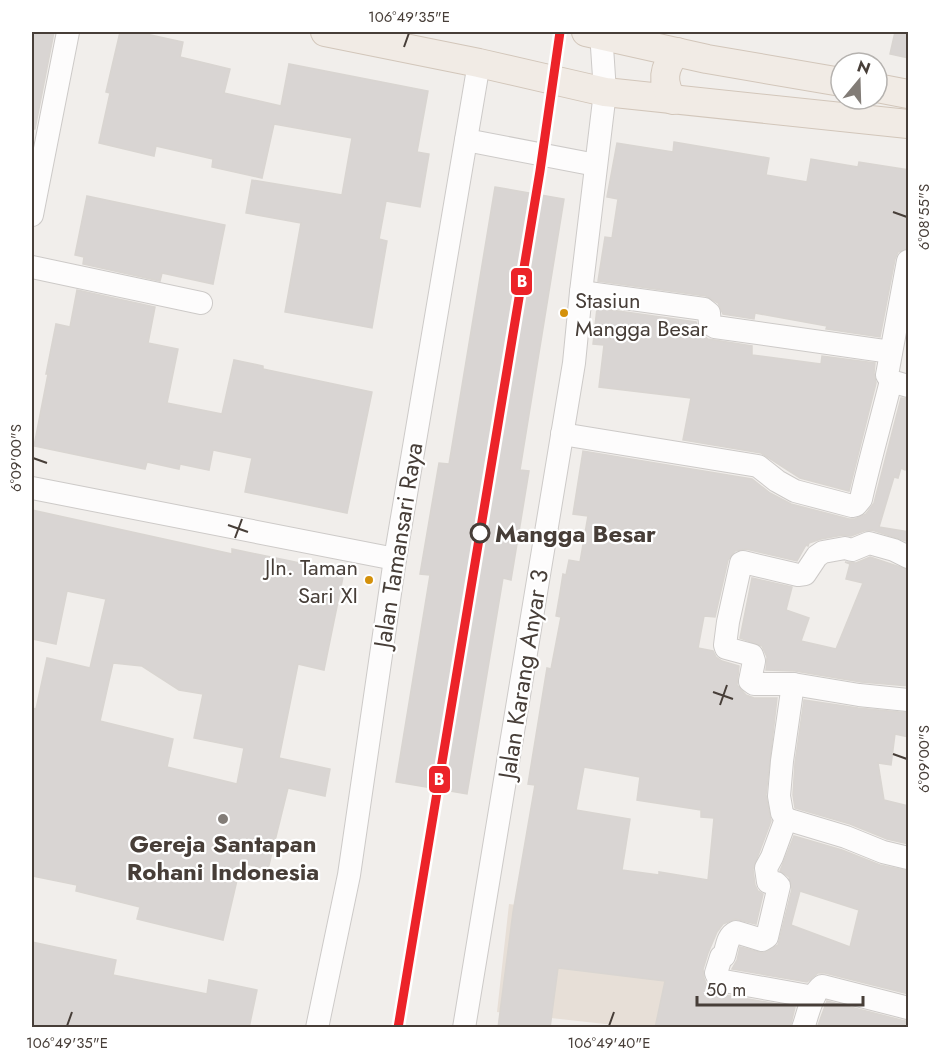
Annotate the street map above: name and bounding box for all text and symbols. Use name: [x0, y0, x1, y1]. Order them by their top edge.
text: 106°49'35"E: [368, 6, 450, 28]
north arrow: [829, 51, 889, 111]
text: N: [854, 54, 873, 80]
text: 6°08'55"S: [913, 184, 935, 250]
line badge: B: [510, 267, 533, 296]
text: B: [517, 270, 527, 293]
place label: Stasiun Mangga Besar: [575, 284, 708, 344]
marker: Stasiun Mangga Besar: [558, 307, 570, 319]
text: 6°09'00"S: [5, 424, 27, 492]
street label: Jalan Tamansari Raya: [364, 440, 431, 653]
place label: Mangga Besar: [495, 516, 656, 551]
marker: Mangga Besar: [470, 523, 490, 543]
place label: Jln. Taman Sari XI: [262, 551, 358, 611]
street label: Jalan Karang Anyar 3: [489, 567, 557, 784]
marker: Jln. Taman Sari XI: [363, 574, 375, 586]
text: 6°09'00"S: [913, 725, 935, 793]
line badge: B: [428, 765, 451, 794]
text: B: [434, 768, 444, 791]
marker: Gereja Santapan Rohani Indonesia: [216, 812, 230, 826]
place label: Gereja Santapan Rohani Indonesia: [127, 826, 319, 889]
scale bar: [697, 969, 864, 1007]
text: 50 m: [706, 977, 746, 1003]
text: 106°49'35"E: [26, 1032, 108, 1054]
text: 106°49'40"E: [567, 1032, 651, 1054]

